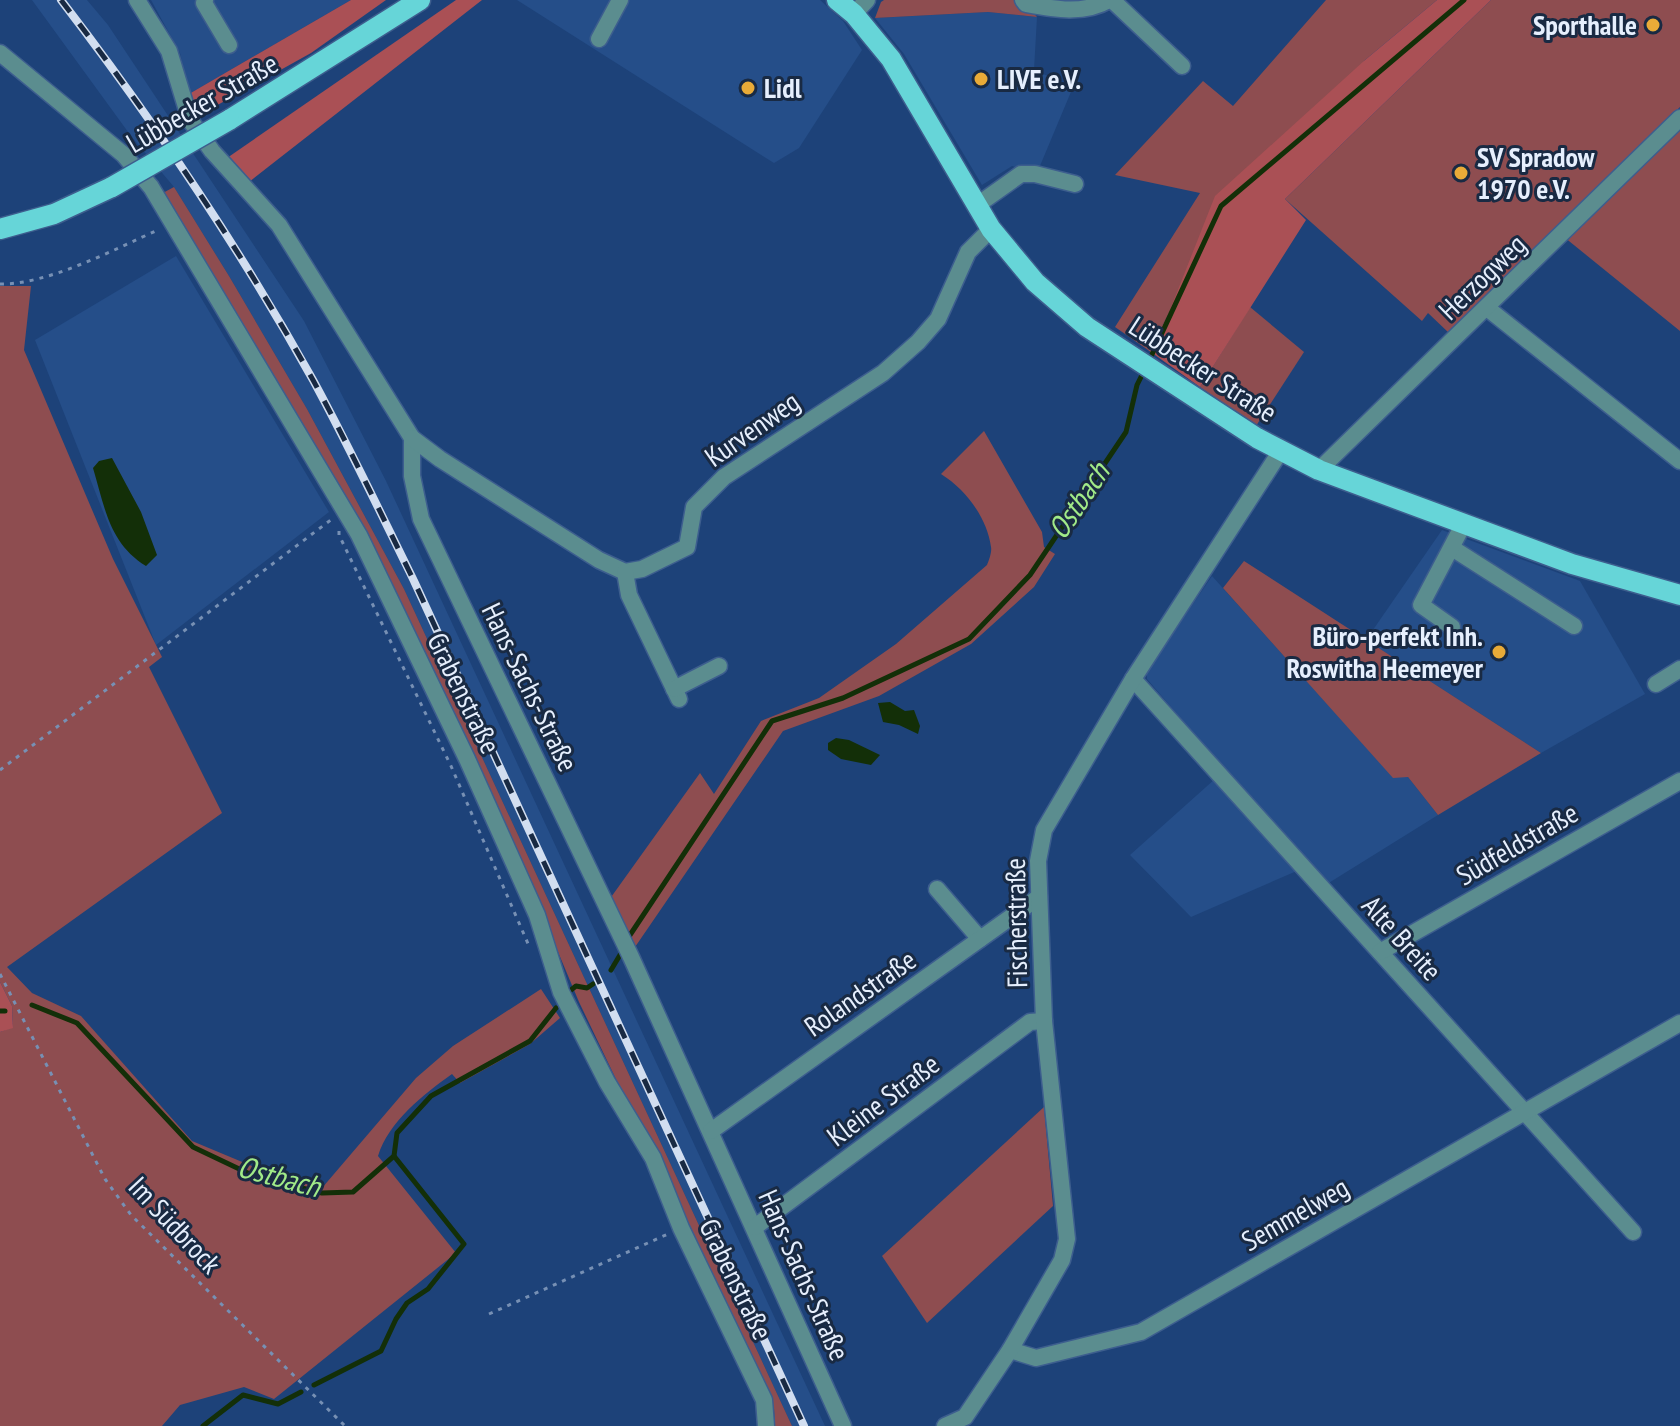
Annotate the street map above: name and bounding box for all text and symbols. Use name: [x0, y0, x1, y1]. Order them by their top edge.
place label: Sporthalle: [1533, 6, 1637, 43]
marker: Sporthalle: [1644, 16, 1662, 34]
street label: Lübbecker Straße: [119, 44, 284, 161]
place label: LIVE e.V.: [997, 60, 1081, 97]
place label: Lidl: [764, 69, 802, 106]
marker: LIVE e.V.: [972, 70, 990, 88]
marker: Lidl: [739, 79, 757, 97]
place label: SV Spradow 1970 e.V.: [1477, 138, 1595, 207]
marker: SV Spradow 1970 e.V.: [1452, 164, 1470, 182]
street label: Herzogweg: [1430, 226, 1533, 327]
street label: Lübbecker Straße: [1122, 307, 1284, 430]
street label: Kurvenweg: [697, 383, 806, 475]
water label: Ostbach: [1038, 453, 1118, 546]
street label: Hans-Sachs-Straße: [474, 596, 587, 777]
place label: Büro-perfekt Inh. Roswitha Heemeyer: [1286, 617, 1484, 686]
street label: Grabenstraße: [419, 626, 510, 759]
marker: Büro-perfekt Inh. Roswitha Heemeyer: [1490, 643, 1508, 661]
street label: Südfeldstraße: [1449, 794, 1584, 893]
street label: Fischerstraße: [996, 858, 1035, 988]
street label: Alte Breite: [1354, 887, 1450, 988]
street label: Rolandstraße: [797, 941, 923, 1044]
street label: Kleine Straße: [819, 1045, 946, 1154]
water label: Ostbach: [234, 1146, 327, 1206]
street label: Im Südbrock: [121, 1168, 230, 1281]
street label: Semmelweg: [1234, 1168, 1355, 1259]
street label: Hans-Sachs-Straße: [750, 1184, 859, 1366]
street label: Grabenstraße: [691, 1212, 782, 1345]

